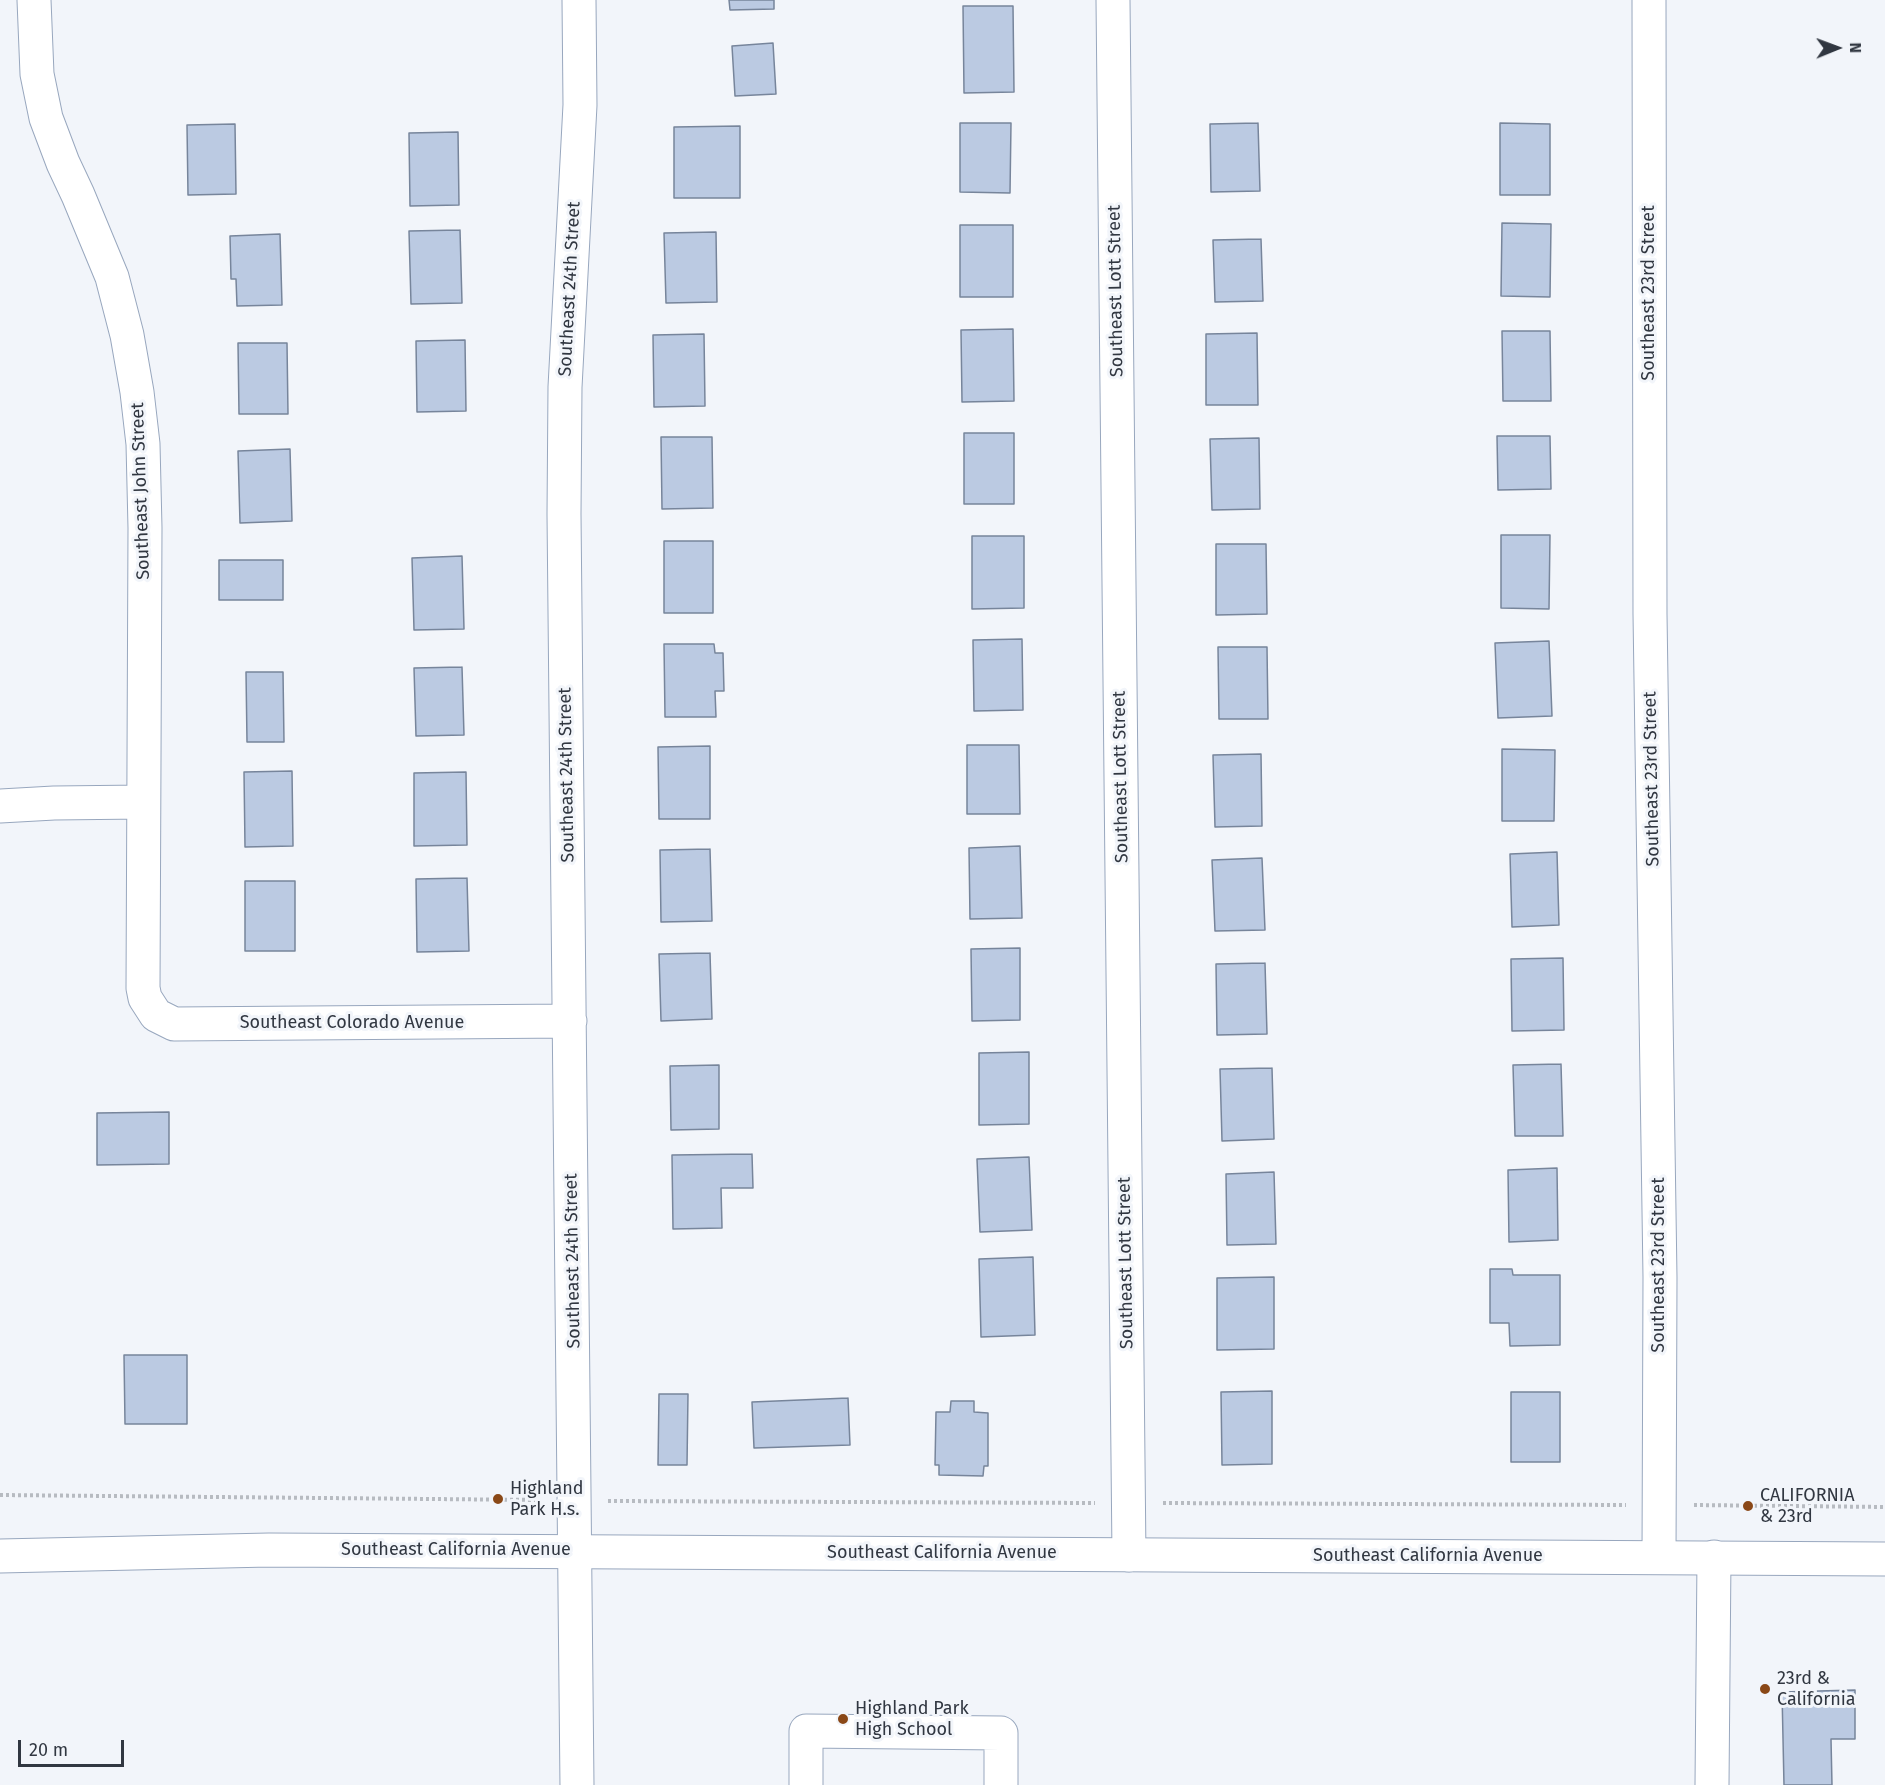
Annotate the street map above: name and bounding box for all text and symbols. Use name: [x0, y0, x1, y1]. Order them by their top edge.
north arrow: [1807, 18, 1867, 78]
text: N: [1846, 42, 1865, 53]
street label: Southeast 24th Street: [555, 201, 585, 377]
street label: Southeast Lott Street: [1104, 205, 1128, 377]
street label: Southeast 23rd Street: [1638, 205, 1660, 381]
street label: Southeast John Street: [127, 402, 155, 580]
street label: Southeast 24th Street: [555, 687, 579, 863]
street label: Southeast Lott Street: [1109, 691, 1133, 863]
street label: Southeast 23rd Street: [1640, 691, 1664, 867]
street label: Southeast Colorado Avenue: [240, 1012, 464, 1034]
street label: Southeast 24th Street: [561, 1173, 585, 1349]
street label: Southeast Lott Street: [1114, 1177, 1138, 1349]
street label: Southeast 23rd Street: [1648, 1177, 1670, 1353]
place label: Highland Park H.s.: [510, 1478, 584, 1520]
place label: CALIFORNIA & 23rd: [1760, 1485, 1854, 1528]
marker: Highland Park H.s.: [491, 1492, 505, 1506]
marker: CALIFORNIA & 23rd: [1741, 1499, 1755, 1513]
street label: Southeast California Avenue: [341, 1539, 571, 1561]
street label: Southeast California Avenue: [827, 1542, 1057, 1564]
street label: Southeast California Avenue: [1313, 1545, 1543, 1567]
place label: 23rd & California: [1777, 1668, 1856, 1710]
marker: 23rd & California: [1758, 1682, 1772, 1696]
place label: Highland Park High School: [855, 1698, 969, 1740]
marker: Highland Park High School: [836, 1712, 850, 1726]
scale bar: [21, 1728, 128, 1766]
text: 20 m: [29, 1739, 68, 1761]

